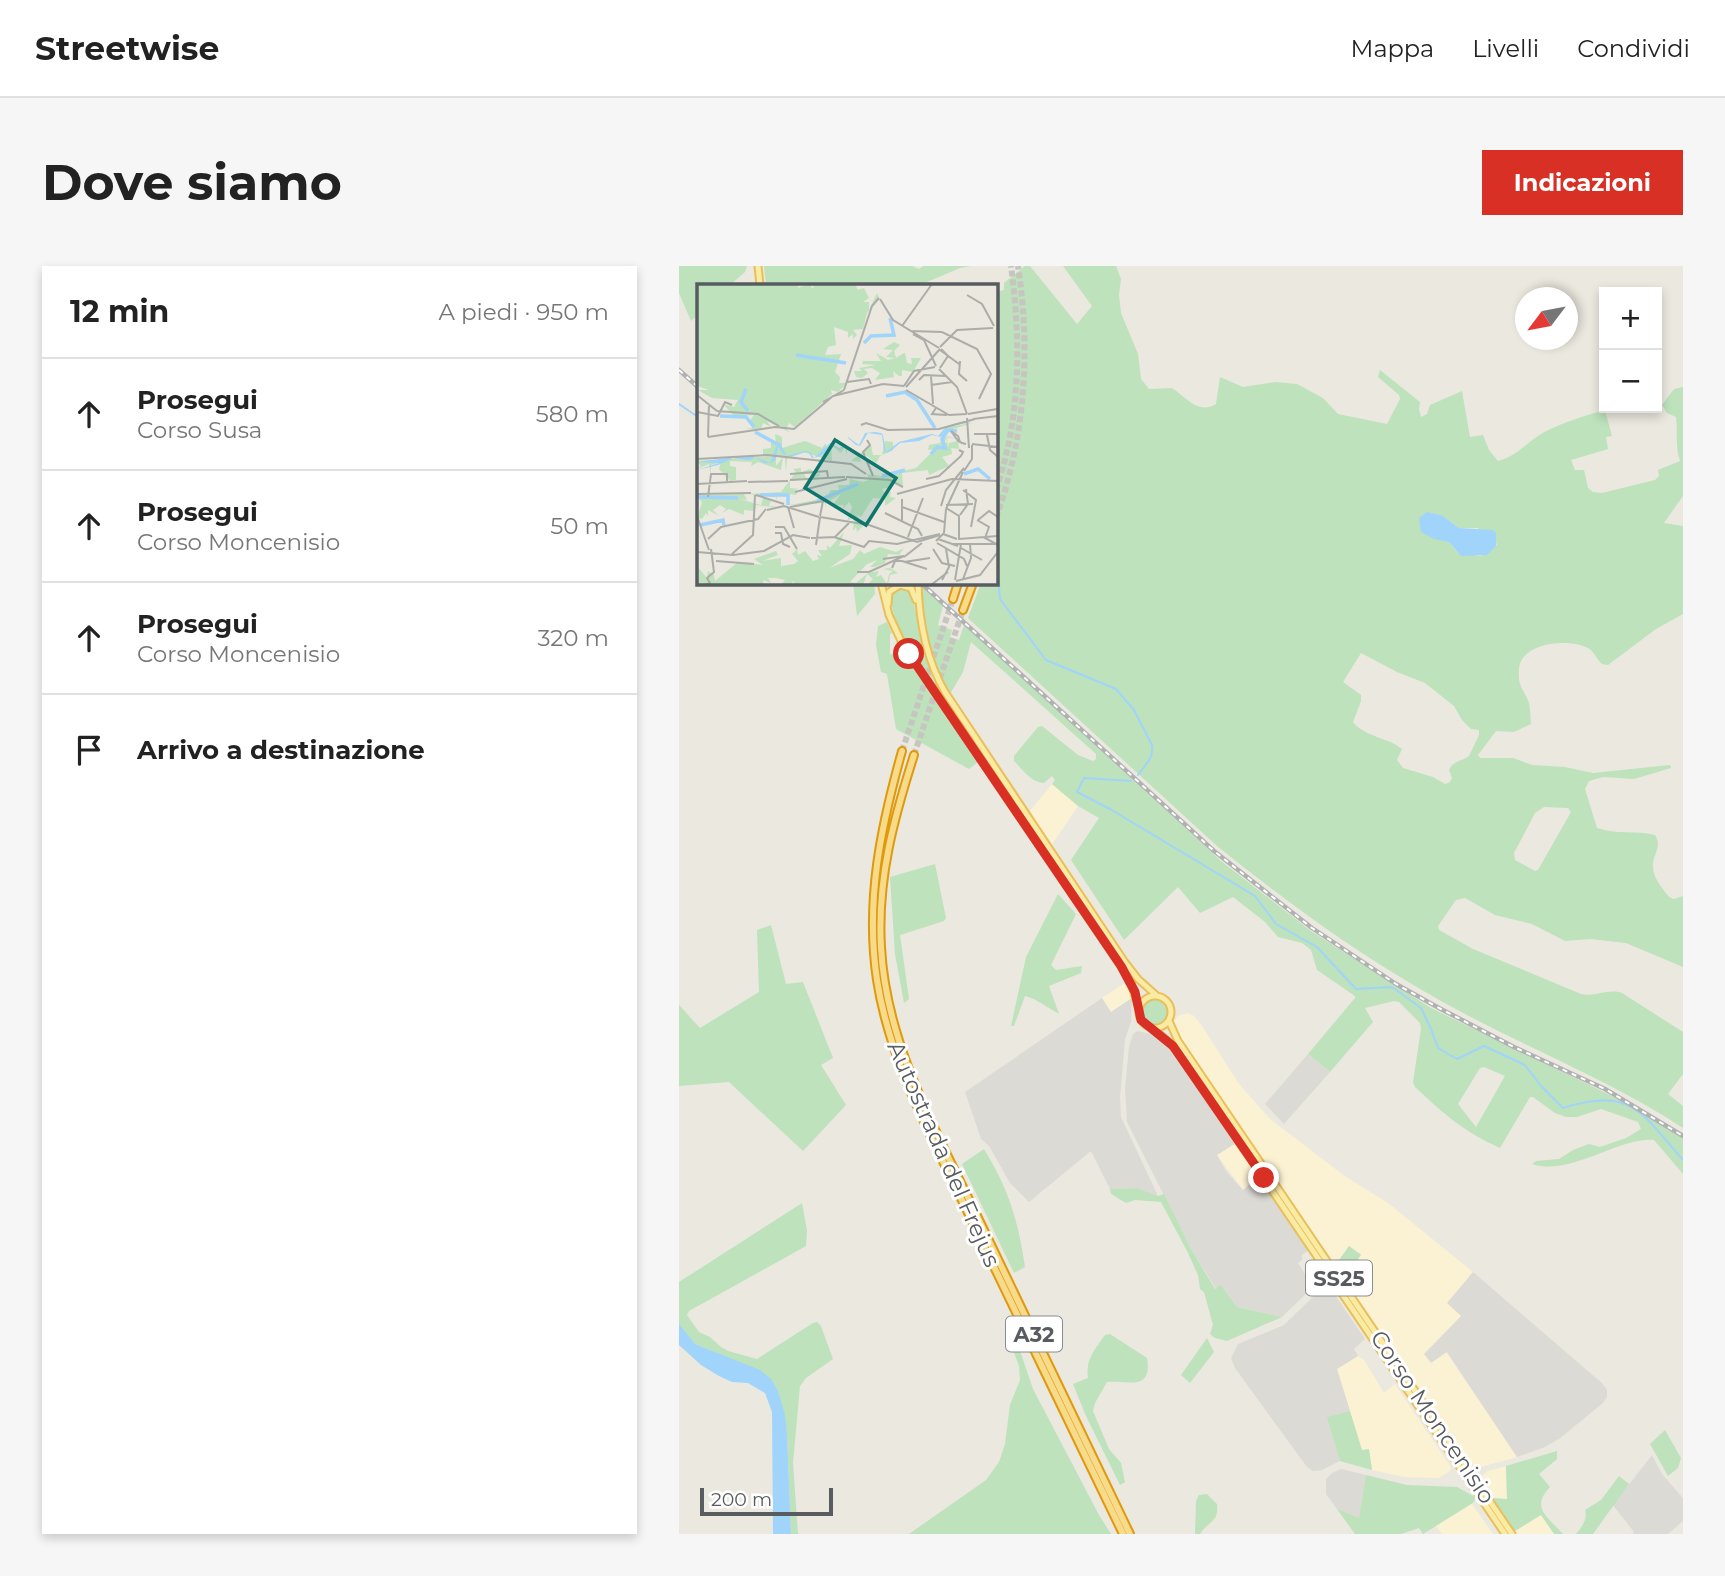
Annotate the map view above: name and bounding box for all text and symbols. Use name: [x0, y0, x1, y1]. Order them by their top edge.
text: Streetwise: [35, 28, 219, 68]
text: Mappa: [1351, 34, 1434, 63]
text: Livelli: [1472, 34, 1539, 63]
text: Condividi: [1577, 34, 1690, 63]
button: Indicazioni: [1482, 150, 1683, 215]
text: Dove siamo: [42, 153, 342, 212]
inset map: [697, 284, 997, 584]
north arrow: [1515, 287, 1578, 350]
map controls: [1599, 287, 1662, 413]
button: +: [1599, 287, 1662, 350]
text: 12 min: [70, 293, 169, 330]
text: A piedi · 950 m: [439, 298, 609, 326]
button: −: [1599, 350, 1662, 413]
text: Prosegui: [137, 384, 258, 416]
icon: ahead: [70, 395, 108, 433]
text: 580 m: [536, 400, 609, 428]
text: Corso Susa: [137, 416, 262, 444]
text: Prosegui: [137, 496, 258, 528]
icon: ahead: [70, 507, 108, 545]
text: 50 m: [550, 512, 609, 540]
text: Corso Moncenisio: [137, 528, 340, 556]
text: Prosegui: [137, 608, 258, 640]
icon: ahead: [70, 619, 108, 657]
text: 320 m: [537, 624, 609, 652]
route start: [893, 638, 924, 669]
text: Corso Moncenisio: [137, 640, 340, 668]
icon: arrive: [70, 731, 108, 769]
text: Arrivo a destinazione: [137, 734, 425, 766]
street label: Autostrada del Frejus: [882, 1037, 1006, 1271]
route end: [1248, 1162, 1279, 1193]
road number: SS25: [1306, 1261, 1372, 1296]
road number: A32: [1006, 1316, 1062, 1352]
street label: Corso Moncenisio: [1365, 1325, 1501, 1509]
scale bar: [700, 1485, 833, 1517]
text: 200 m: [711, 1488, 772, 1511]

